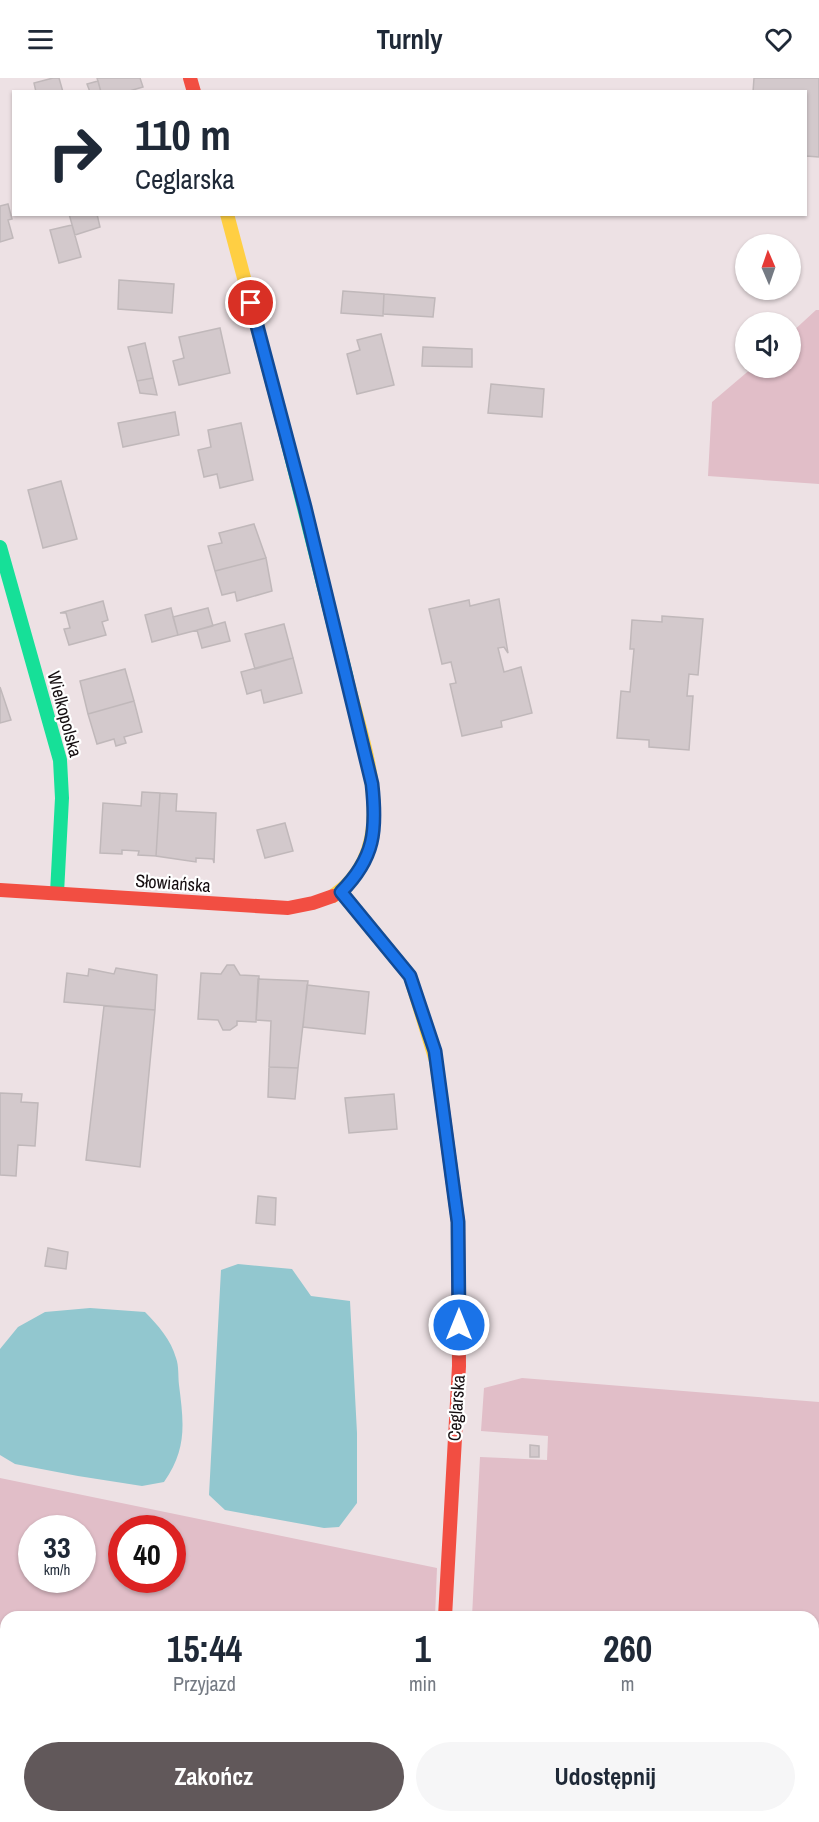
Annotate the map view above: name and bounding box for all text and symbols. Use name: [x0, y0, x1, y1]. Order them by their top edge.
text: Turnly: [376, 21, 443, 57]
icon: menu: [24, 23, 57, 56]
icon: heart: [762, 23, 795, 56]
text: 110 m: [135, 107, 231, 163]
icon: right: [36, 114, 114, 192]
text: Ceglarska: [135, 161, 235, 197]
north arrow: [735, 234, 801, 300]
map controls: [735, 234, 801, 378]
pin: [225, 277, 276, 328]
icon: arrive: [234, 286, 267, 319]
button: sound: [735, 312, 801, 378]
street label: Wielkopolska: [42, 668, 88, 760]
street label: Słowiańska: [134, 868, 212, 898]
position arrow: [427, 1293, 491, 1357]
street label: Ceglarska: [441, 1374, 471, 1442]
speed limit sign: 40: [108, 1515, 186, 1593]
text: 33: [43, 1527, 71, 1567]
text: km/h: [44, 1559, 70, 1580]
text: 15:44: [167, 1625, 242, 1673]
text: 1: [414, 1625, 431, 1673]
text: 260: [603, 1625, 652, 1673]
text: Przyjazd: [173, 1670, 236, 1697]
text: min: [409, 1670, 436, 1697]
text: m: [621, 1670, 634, 1697]
button: Zakończ: [24, 1742, 404, 1811]
button: Udostępnij: [416, 1742, 795, 1811]

